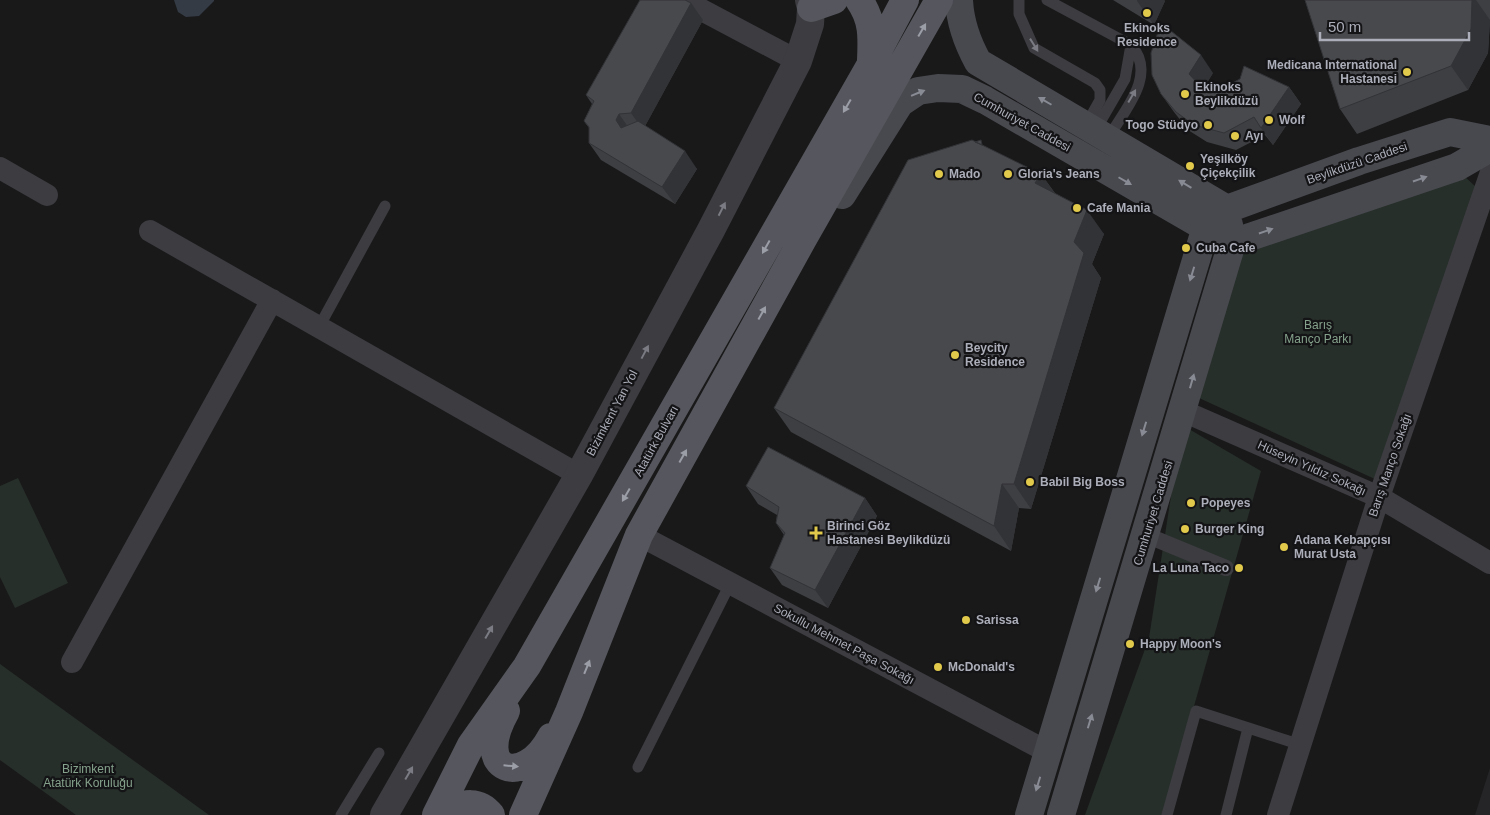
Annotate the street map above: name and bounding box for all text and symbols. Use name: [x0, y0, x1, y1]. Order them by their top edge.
marker: Ekinoks Residence: [1141, 7, 1153, 19]
scale bar: [1320, 10, 1469, 42]
text: 50 m: [1328, 18, 1361, 35]
place label: Ekinoks Residence: [1117, 21, 1177, 49]
one-way arrow: [918, 23, 927, 36]
one-way arrow: [1029, 38, 1038, 52]
place label: Medicana International Hastanesi: [1267, 58, 1397, 86]
marker: Medicana International Hastanesi: [1401, 66, 1413, 78]
place label: Ekinoks Beylikdüzü: [1195, 80, 1258, 108]
marker: Ekinoks Beylikdüzü: [1179, 88, 1191, 100]
one-way arrow: [911, 89, 926, 97]
street label: Cumhuriyet Caddesi: [971, 90, 1073, 154]
one-way arrow: [1128, 90, 1137, 103]
one-way arrow: [1038, 97, 1052, 106]
one-way arrow: [843, 99, 851, 114]
place label: Wolf: [1279, 113, 1306, 127]
marker: Wolf: [1263, 114, 1275, 126]
place label: Togo Stüdyo: [1126, 118, 1198, 132]
marker: Togo Stüdyo: [1202, 119, 1214, 131]
place label: Ayı: [1245, 129, 1263, 143]
marker: Ayı: [1229, 130, 1241, 142]
street label: Beylikdüzü Caddesi: [1305, 139, 1409, 187]
place label: Yeşilköy Çiçekçilik: [1200, 152, 1256, 180]
marker: Yeşilköy Çiçekçilik: [1184, 160, 1196, 172]
place label: Mado: [949, 167, 980, 181]
place label: Gloria's Jeans: [1018, 167, 1100, 181]
marker: Mado: [933, 168, 945, 180]
marker: Gloria's Jeans: [1002, 168, 1014, 180]
one-way arrow: [1413, 175, 1428, 183]
one-way arrow: [1118, 177, 1133, 185]
one-way arrow: [1178, 179, 1191, 188]
place label: Cafe Mania: [1087, 201, 1151, 215]
one-way arrow: [718, 202, 726, 216]
marker: Cafe Mania: [1071, 202, 1083, 214]
one-way arrow: [1259, 227, 1274, 235]
one-way arrow: [762, 240, 770, 254]
place label: Cuba Cafe: [1196, 241, 1256, 255]
marker: Cuba Cafe: [1180, 242, 1192, 254]
one-way arrow: [1187, 267, 1195, 282]
one-way arrow: [758, 306, 766, 321]
park label: Barış Manço Parkı: [1284, 318, 1352, 346]
place label: Beycity Residence: [965, 341, 1025, 369]
one-way arrow: [641, 345, 649, 360]
marker: Beycity Residence: [949, 349, 961, 361]
street label: Bizimkent Yan Yol: [584, 368, 640, 458]
one-way arrow: [1188, 373, 1196, 388]
street label: Atatürk Bulvarı: [631, 403, 681, 479]
street label: Barış Manço Sokağı: [1366, 412, 1414, 518]
one-way arrow: [1139, 422, 1147, 437]
street label: Hüseyin Yıldız Sokağı: [1256, 438, 1368, 498]
one-way arrow: [679, 449, 688, 462]
street label: Cumhuriyet Caddesi: [1130, 459, 1176, 567]
place label: Babil Big Boss: [1040, 475, 1125, 489]
marker: Babil Big Boss: [1024, 476, 1036, 488]
one-way arrow: [621, 488, 630, 502]
place label: Popeyes: [1201, 496, 1251, 510]
marker: Popeyes: [1185, 497, 1197, 509]
place label: Birinci Göz Hastanesi Beylikdüzü: [827, 519, 950, 547]
place label: Burger King: [1195, 522, 1264, 536]
marker: Burger King: [1179, 523, 1191, 535]
marker: Birinci Göz Hastanesi Beylikdüzü: [809, 526, 823, 540]
place label: Adana Kebapçısı Murat Usta: [1294, 533, 1391, 561]
marker: Adana Kebapçısı Murat Usta: [1278, 541, 1290, 553]
place label: La Luna Taco: [1153, 561, 1229, 575]
marker: La Luna Taco: [1233, 562, 1245, 574]
one-way arrow: [1093, 578, 1101, 593]
street label: Sokullu Mehmet Paşa Sokağı: [771, 601, 917, 687]
place label: Sarissa: [976, 613, 1019, 627]
marker: Sarissa: [960, 614, 972, 626]
one-way arrow: [485, 625, 494, 638]
place label: Happy Moon's: [1140, 637, 1222, 651]
marker: Happy Moon's: [1124, 638, 1136, 650]
one-way arrow: [584, 659, 591, 674]
place label: McDonald's: [948, 660, 1015, 674]
marker: McDonald's: [932, 661, 944, 673]
one-way arrow: [1086, 713, 1094, 728]
park label: Bizimkent Atatürk Koruluğu: [43, 762, 133, 790]
one-way arrow: [504, 762, 520, 770]
one-way arrow: [405, 766, 413, 781]
one-way arrow: [1034, 776, 1042, 791]

